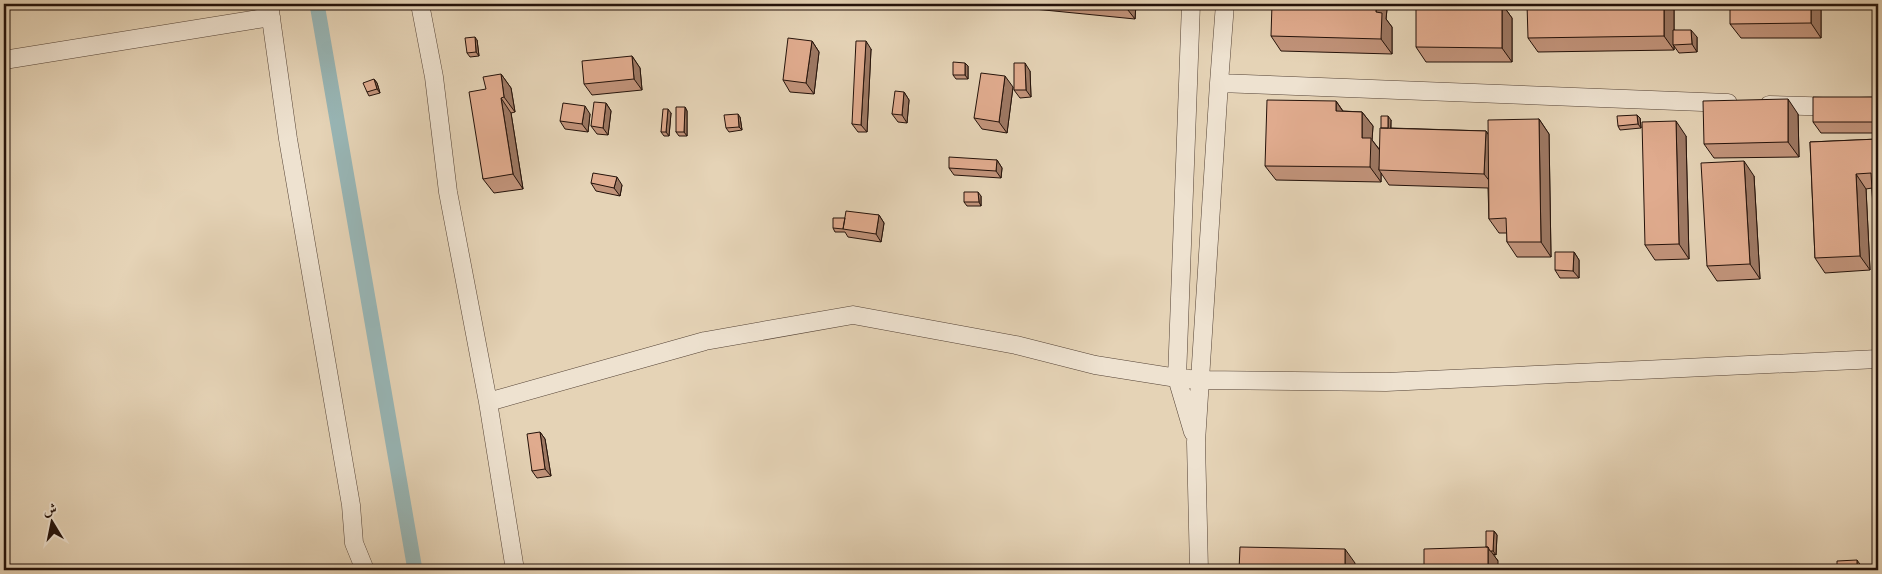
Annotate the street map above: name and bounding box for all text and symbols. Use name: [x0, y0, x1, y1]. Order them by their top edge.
north arrow: [28, 496, 78, 546]
text: ش: [42, 500, 59, 522]

